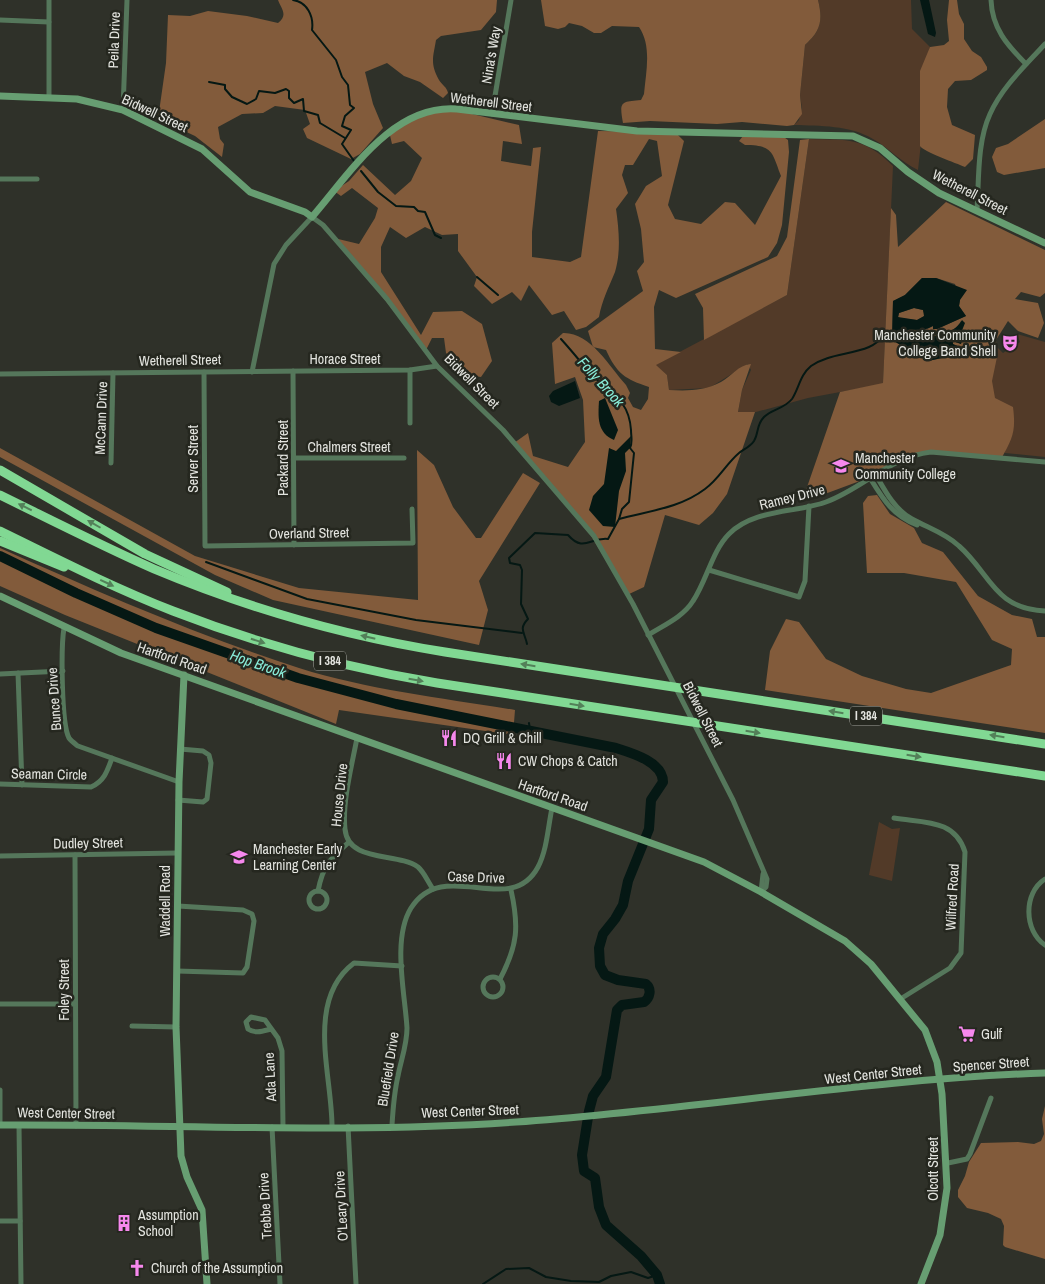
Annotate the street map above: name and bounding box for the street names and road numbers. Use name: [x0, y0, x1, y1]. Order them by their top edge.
street label: Peila Drive: [104, 11, 124, 69]
street label: Nina's Way: [477, 25, 505, 85]
street label: Wetherell Street: [449, 88, 533, 116]
street label: Bidwell Street: [119, 90, 191, 136]
street label: Wetherell Street: [929, 165, 1011, 219]
street label: Wetherell Street: [139, 350, 221, 370]
street label: Horace Street: [310, 350, 380, 368]
street label: Bidwell Street: [441, 350, 503, 412]
street label: McCann Drive: [91, 381, 111, 455]
street label: Packard Street: [274, 420, 292, 496]
street label: Server Street: [184, 425, 202, 493]
street label: Chalmers Street: [308, 438, 390, 456]
street label: Ramey Drive: [757, 480, 827, 514]
street label: Overland Street: [269, 523, 349, 543]
street label: Hartford Road: [135, 638, 209, 678]
road number: I 384: [314, 651, 346, 670]
street label: Bunce Drive: [43, 667, 65, 731]
street label: Bidwell Street: [679, 678, 727, 750]
road number: I 384: [850, 706, 882, 726]
street label: House Drive: [327, 762, 351, 828]
street label: Seaman Circle: [11, 764, 87, 784]
street label: Hartford Road: [516, 775, 590, 815]
street label: Dudley Street: [53, 833, 123, 853]
street label: Wilfred Road: [941, 863, 963, 931]
street label: Waddell Road: [156, 865, 174, 937]
street label: Case Drive: [447, 867, 505, 887]
street label: Foley Street: [55, 959, 73, 1021]
street label: Bluefield Drive: [373, 1030, 403, 1108]
street label: Ada Lane: [260, 1052, 280, 1103]
street label: Spencer Street: [952, 1052, 1030, 1076]
street label: West Center Street: [824, 1060, 922, 1088]
street label: West Center Street: [421, 1100, 519, 1122]
street label: West Center Street: [17, 1103, 115, 1123]
street label: Olcott Street: [924, 1137, 942, 1201]
street label: O'Leary Drive: [330, 1170, 352, 1242]
street label: Trebbe Drive: [254, 1172, 276, 1240]

